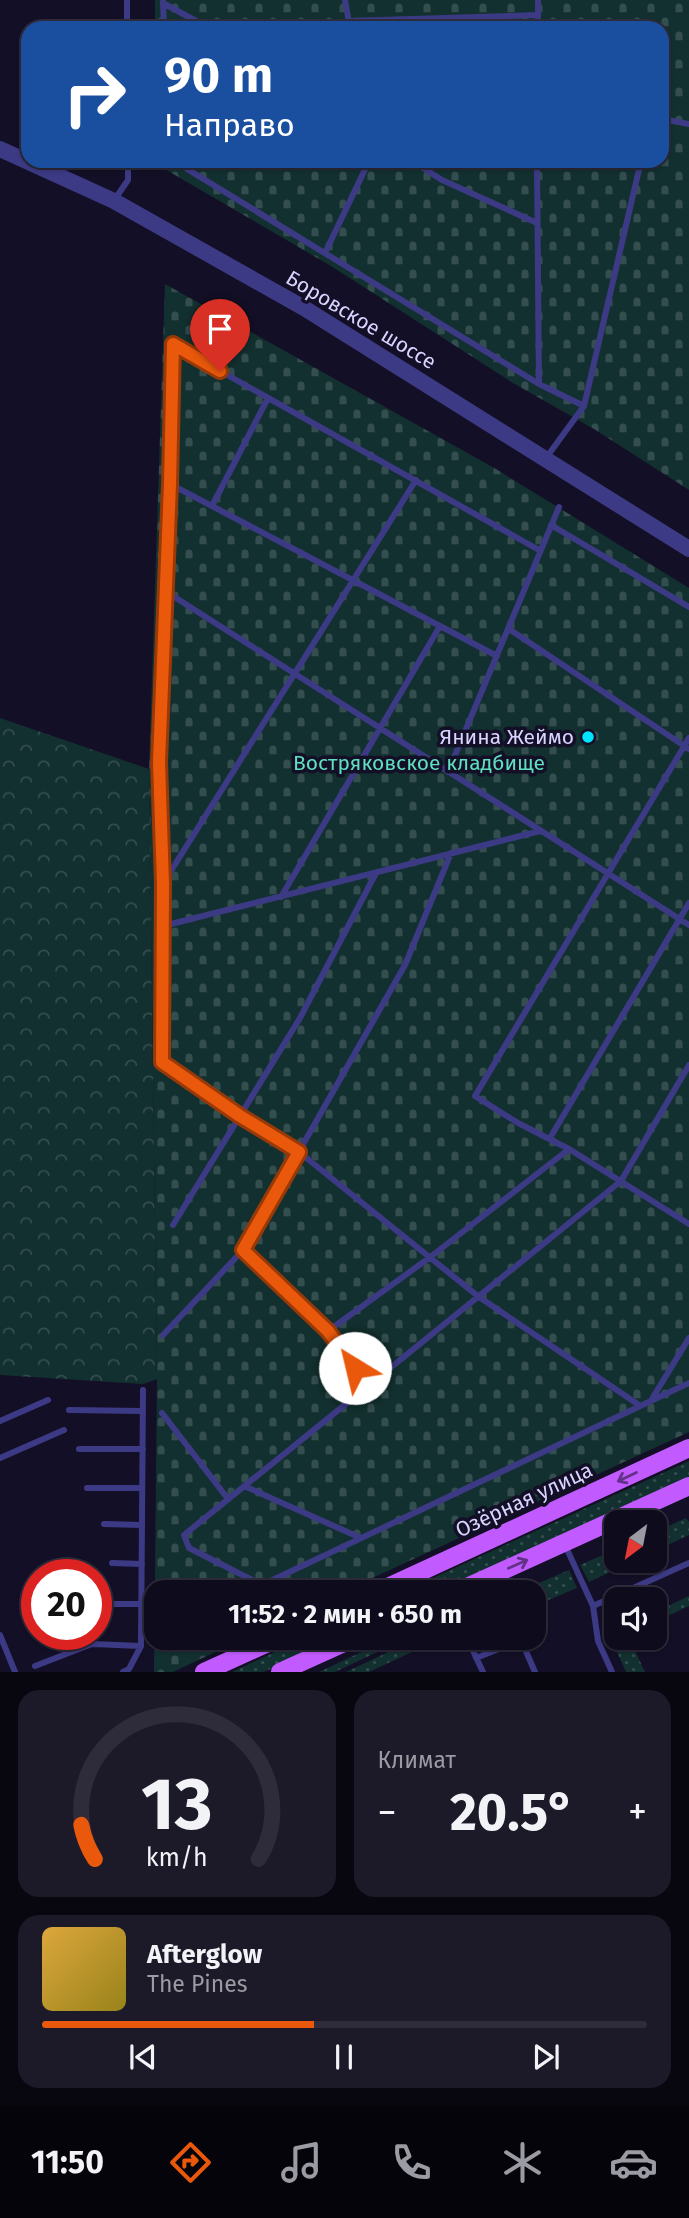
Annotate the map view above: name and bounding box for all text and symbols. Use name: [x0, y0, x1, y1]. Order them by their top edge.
text: 90 m: [164, 46, 273, 105]
icon: right: [49, 49, 140, 140]
text: Направо: [164, 106, 295, 144]
street label: Боровское шоссе: [281, 265, 441, 375]
pin: [190, 299, 250, 371]
icon: arrive: [201, 310, 239, 348]
place label: Янина Жеймо: [439, 724, 574, 750]
marker: Янина Жеймо: [580, 729, 596, 745]
park label: Востряковское кладбище: [293, 750, 545, 776]
position arrow: [318, 1331, 392, 1405]
street label: Озёрная улица: [451, 1457, 597, 1543]
one-way arrow: [617, 1471, 638, 1484]
north arrow: [604, 1510, 667, 1573]
map controls: [604, 1510, 667, 1650]
one-way arrow: [507, 1557, 528, 1570]
speed limit sign: 20: [21, 1559, 112, 1650]
button: sound: [604, 1587, 667, 1650]
text: 11:52 · 2 мин · 650 m: [228, 1599, 462, 1630]
text: Климат: [378, 1746, 456, 1774]
text: 13: [141, 1762, 213, 1849]
text: 20.5°: [450, 1781, 575, 1844]
text: −: [378, 1789, 397, 1835]
text: +: [628, 1789, 647, 1835]
text: km/h: [146, 1843, 208, 1873]
text: Afterglow: [147, 1939, 262, 1970]
text: The Pines: [147, 1970, 248, 1998]
icon: previous: [124, 2038, 162, 2076]
icon: pause: [325, 2038, 363, 2076]
icon: next: [527, 2038, 565, 2076]
icon: directions: [166, 2138, 215, 2187]
icon: music: [277, 2138, 326, 2187]
icon: phone: [387, 2138, 436, 2187]
icon: climate: [498, 2138, 547, 2187]
icon: car: [609, 2138, 658, 2187]
text: 11:50: [31, 2143, 104, 2181]

